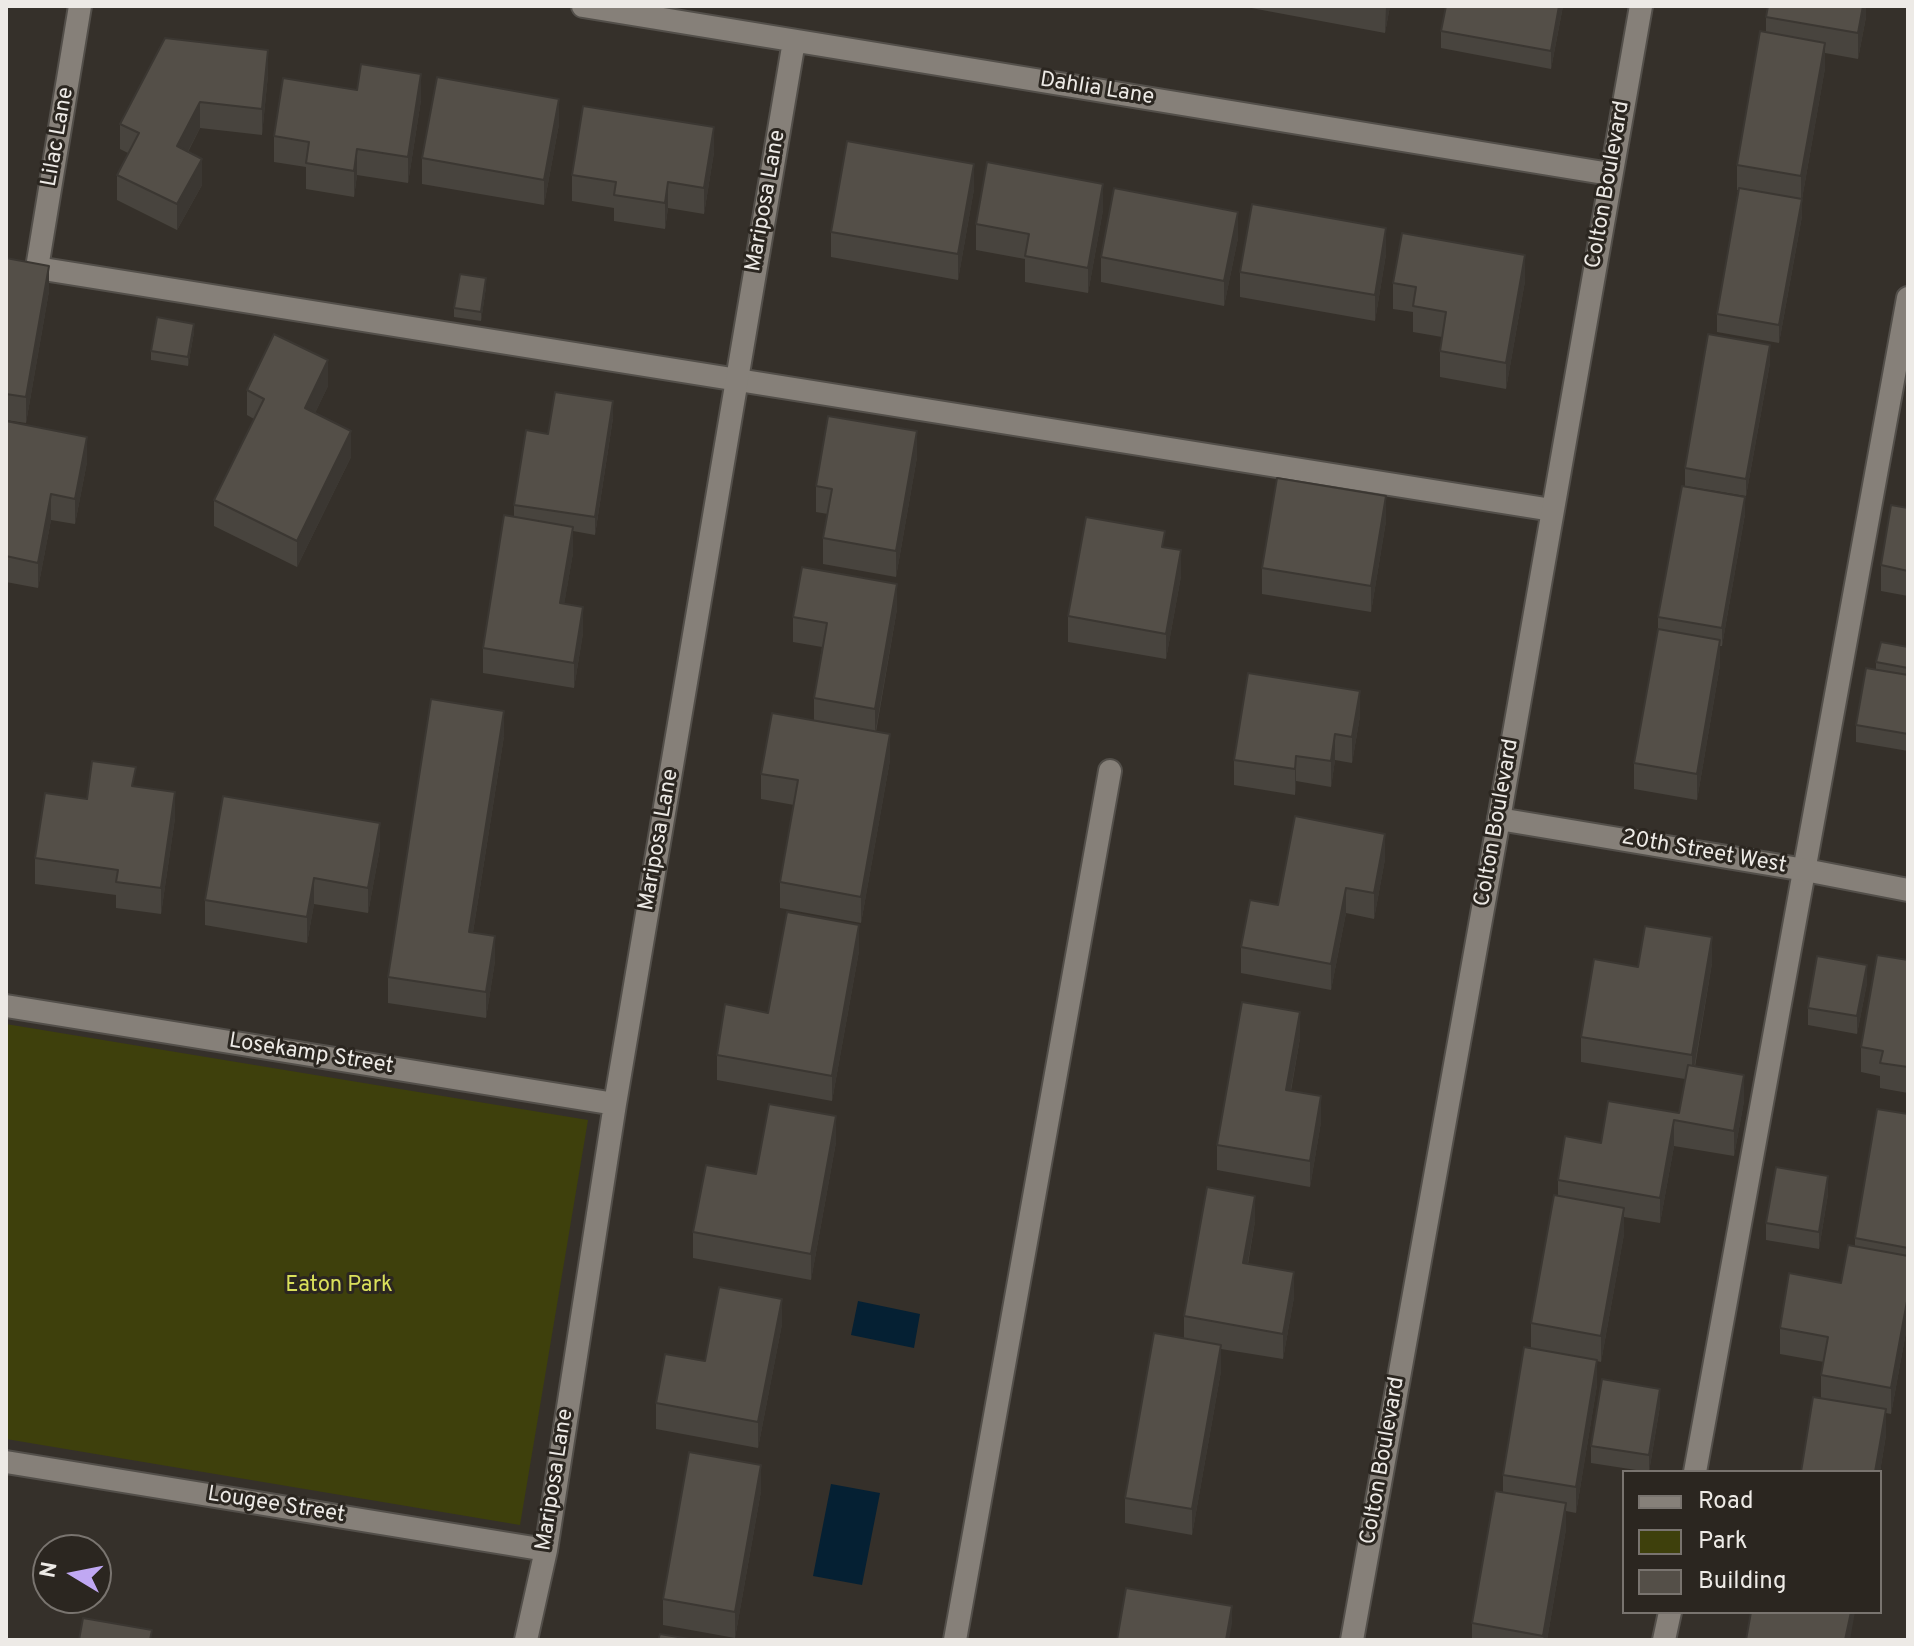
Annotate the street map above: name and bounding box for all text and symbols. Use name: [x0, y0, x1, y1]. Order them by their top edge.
street label: Dahlia Lane: [1038, 68, 1156, 112]
street label: Lilac Lane: [37, 85, 81, 189]
street label: Colton Boulevard: [1581, 99, 1637, 271]
street label: Mariposa Lane: [742, 128, 792, 274]
street label: Colton Boulevard: [1470, 737, 1526, 909]
street label: Mariposa Lane: [635, 767, 685, 913]
street label: 20th Street West: [1620, 826, 1788, 880]
street label: Losekamp Street: [227, 1029, 395, 1081]
park label: Eaton Park: [285, 1274, 393, 1300]
street label: Colton Boulevard: [1356, 1375, 1412, 1547]
street label: Mariposa Lane: [532, 1407, 580, 1553]
legend: [1622, 1470, 1882, 1614]
street label: Lougee Street: [205, 1482, 347, 1530]
text: Road: [1698, 1487, 1754, 1517]
text: Park: [1698, 1527, 1748, 1557]
north arrow: [32, 1534, 112, 1614]
text: N: [35, 1560, 65, 1580]
text: Building: [1698, 1567, 1787, 1597]

